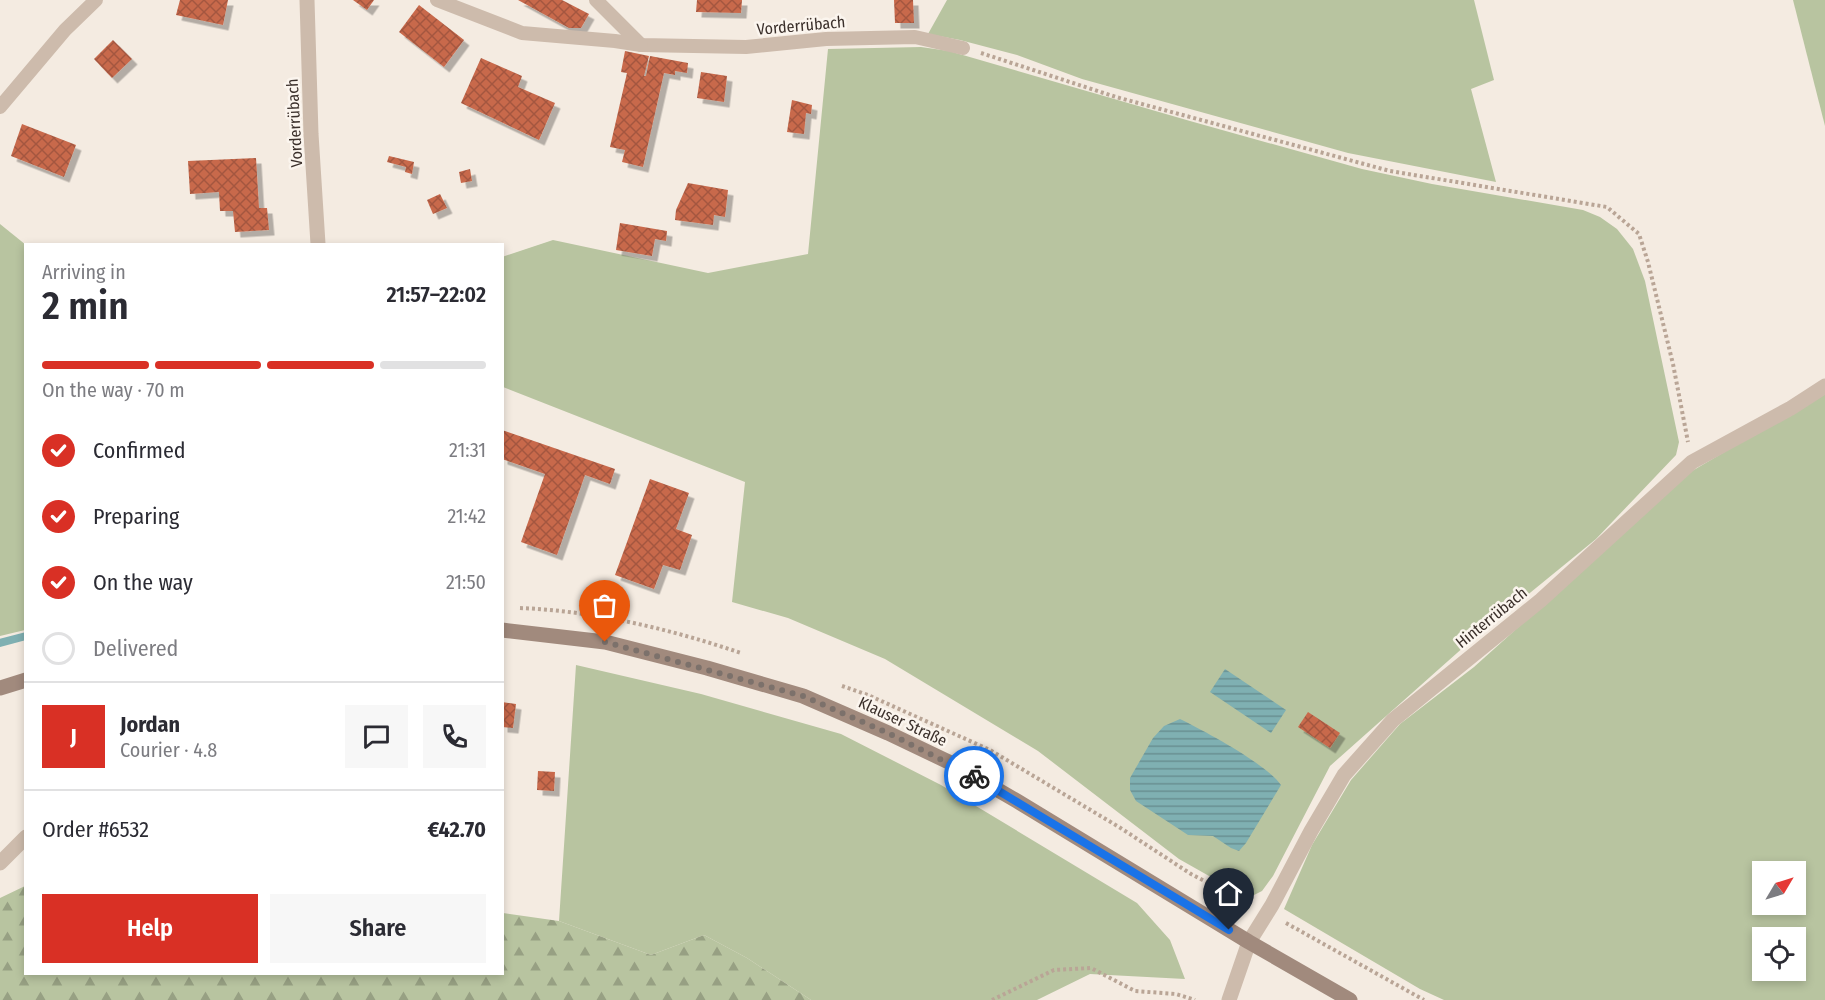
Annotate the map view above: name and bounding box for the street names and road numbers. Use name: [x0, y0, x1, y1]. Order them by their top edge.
street label: Vorderrübach: [756, 12, 846, 39]
street label: Vorderrübach: [283, 78, 306, 168]
street label: Hinterrübach: [1452, 583, 1531, 652]
street label: Klauser Straße: [856, 693, 950, 750]

